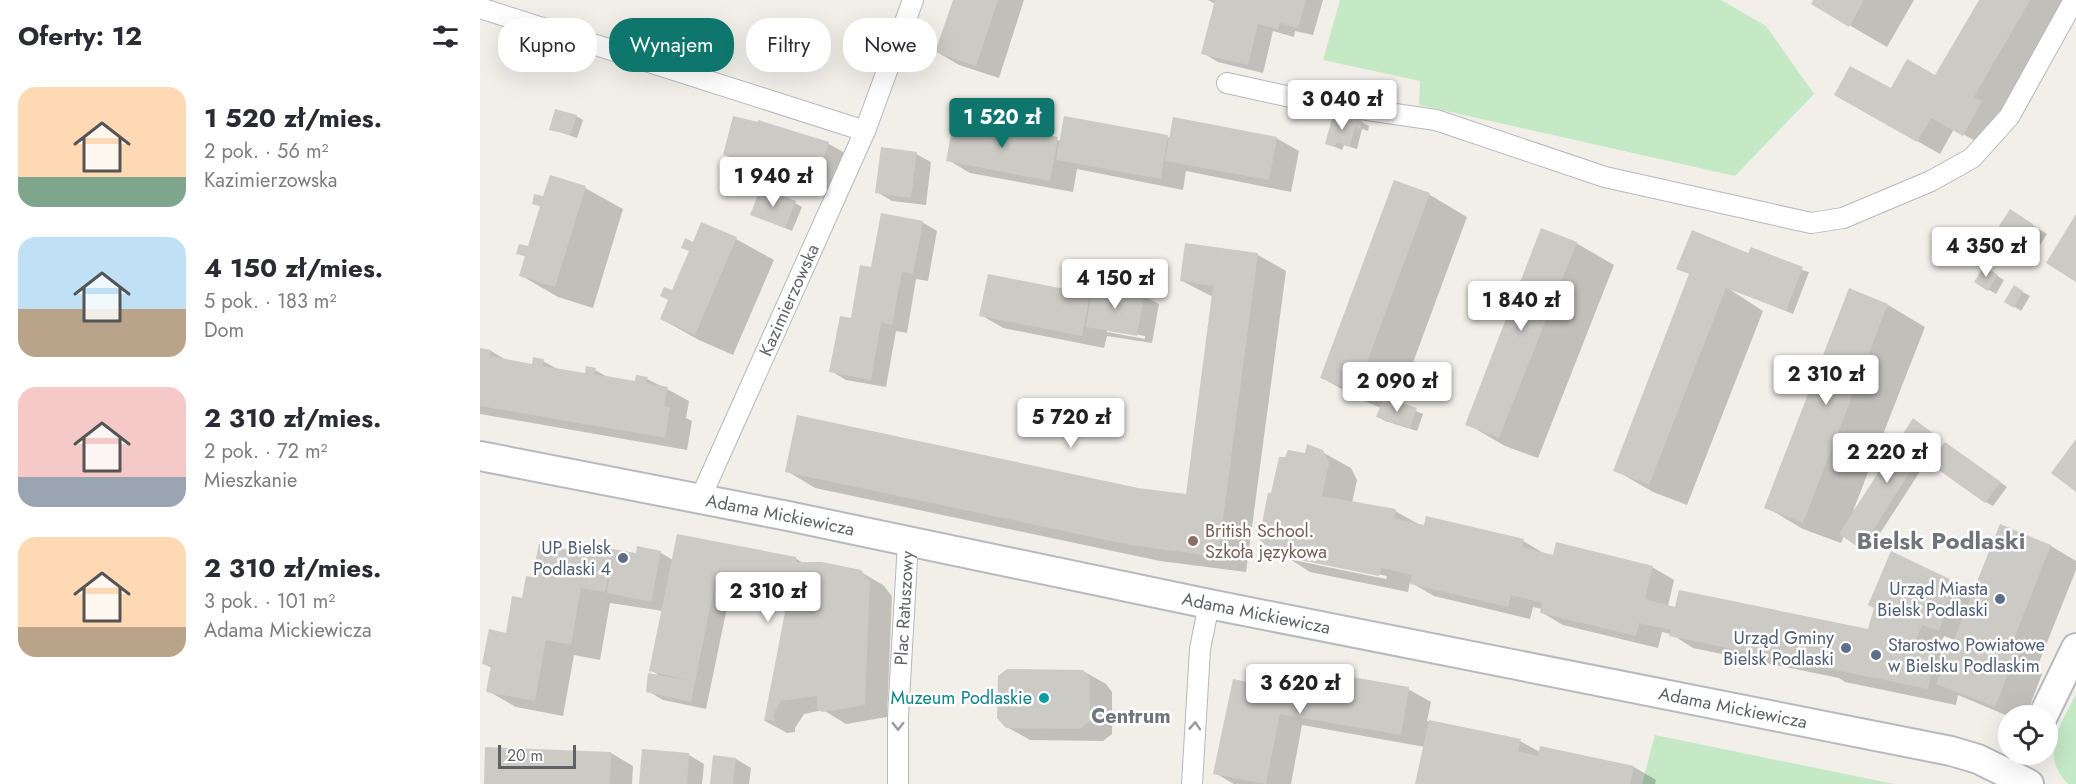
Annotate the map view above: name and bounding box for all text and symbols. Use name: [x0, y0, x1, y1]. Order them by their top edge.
text: Oferty: 12: [18, 17, 142, 55]
chip: Kupno: [498, 18, 597, 72]
chip: Wynajem: [609, 18, 734, 72]
chip: Filtry: [746, 18, 831, 72]
chip: Nowe: [843, 18, 937, 72]
icon: filters: [429, 20, 462, 53]
pin: 3 040 zł: [1280, 80, 1404, 131]
text: 3 040 zł: [1302, 85, 1382, 114]
pin: 1 520 zł: [940, 98, 1064, 149]
text: 1 520 zł/mies.: [204, 99, 382, 137]
text: 1 520 zł: [963, 103, 1041, 132]
icon: home: [66, 111, 138, 183]
text: 2 pok. · 56 m²: [204, 137, 328, 166]
pin: 1 940 zł: [711, 157, 835, 208]
text: 1 940 zł: [734, 162, 812, 191]
text: Kazimierzowska: [204, 166, 337, 195]
pin: 4 350 zł: [1924, 227, 2048, 278]
text: 4 350 zł: [1946, 232, 2026, 261]
street label: Kazimierzowska: [753, 240, 826, 360]
text: 4 150 zł/mies.: [204, 249, 383, 287]
pin: 4 150 zł: [1053, 259, 1177, 310]
icon: home: [66, 261, 138, 333]
text: 4 150 zł: [1076, 264, 1154, 293]
pin: 1 840 zł: [1459, 281, 1583, 332]
text: 1 840 zł: [1482, 286, 1560, 315]
text: 5 pok. · 183 m²: [204, 287, 336, 316]
text: Dom: [204, 316, 244, 345]
pin: 2 310 zł: [1764, 355, 1888, 406]
text: 2 310 zł: [1788, 360, 1864, 389]
pin: 2 090 zł: [1335, 362, 1459, 413]
text: 2 090 zł: [1357, 367, 1437, 396]
pin: 5 720 zł: [1009, 398, 1133, 449]
text: 2 310 zł/mies.: [204, 399, 381, 437]
text: 5 720 zł: [1031, 403, 1111, 432]
icon: home: [66, 411, 138, 483]
pin: 2 220 zł: [1825, 433, 1949, 484]
text: 2 pok. · 72 m²: [204, 437, 328, 466]
text: 2 220 zł: [1847, 438, 1927, 467]
text: Mieszkanie: [204, 466, 297, 495]
street label: Adama Mickiewicza: [704, 487, 857, 543]
place label: British School. Szkoła językowa: [1205, 518, 1327, 565]
district label: Bielsk Podlaski: [1857, 523, 2025, 558]
marker: British School. Szkoła językowa: [1186, 534, 1200, 548]
place label: UP Bielsk Podlaski 4: [533, 535, 611, 582]
text: 2 310 zł/mies.: [204, 549, 381, 587]
street label: Plac Ratuszowy: [888, 550, 920, 666]
marker: UP Bielsk Podlaski 4: [616, 551, 630, 565]
icon: home: [66, 561, 138, 633]
pin: 2 310 zł: [706, 572, 830, 623]
place label: Urząd Miasta Bielsk Podlaski: [1877, 576, 1988, 623]
text: 2 310 zł: [730, 577, 806, 606]
street label: Adama Mickiewicza: [1180, 586, 1333, 641]
text: 3 pok. · 101 m²: [204, 587, 335, 616]
marker: Urząd Miasta Bielsk Podlaski: [1993, 592, 2007, 606]
text: Adama Mickiewicza: [204, 616, 372, 645]
place label: Urząd Gminy Bielsk Podlaski: [1723, 625, 1834, 672]
place label: Starostwo Powiatowe w Bielsku Podlaskim: [1888, 632, 2045, 679]
marker: Urząd Gminy Bielsk Podlaski: [1839, 641, 1853, 655]
marker: Starostwo Powiatowe w Bielsku Podlaskim: [1869, 648, 1883, 662]
pin: 3 620 zł: [1238, 664, 1362, 715]
text: 3 620 zł: [1260, 669, 1340, 698]
street label: Adama Mickiewicza: [1656, 680, 1809, 735]
place label: Muzeum Podlaskie: [890, 685, 1032, 711]
marker: Muzeum Podlaskie: [1037, 691, 1051, 705]
district label: Centrum: [1091, 702, 1171, 731]
map controls: [1998, 705, 2058, 765]
button: locate: [1998, 705, 2058, 765]
one-way arrow: [892, 721, 904, 730]
one-way arrow: [1189, 721, 1202, 730]
scale bar: [498, 742, 576, 770]
text: 20 m: [507, 744, 543, 767]

